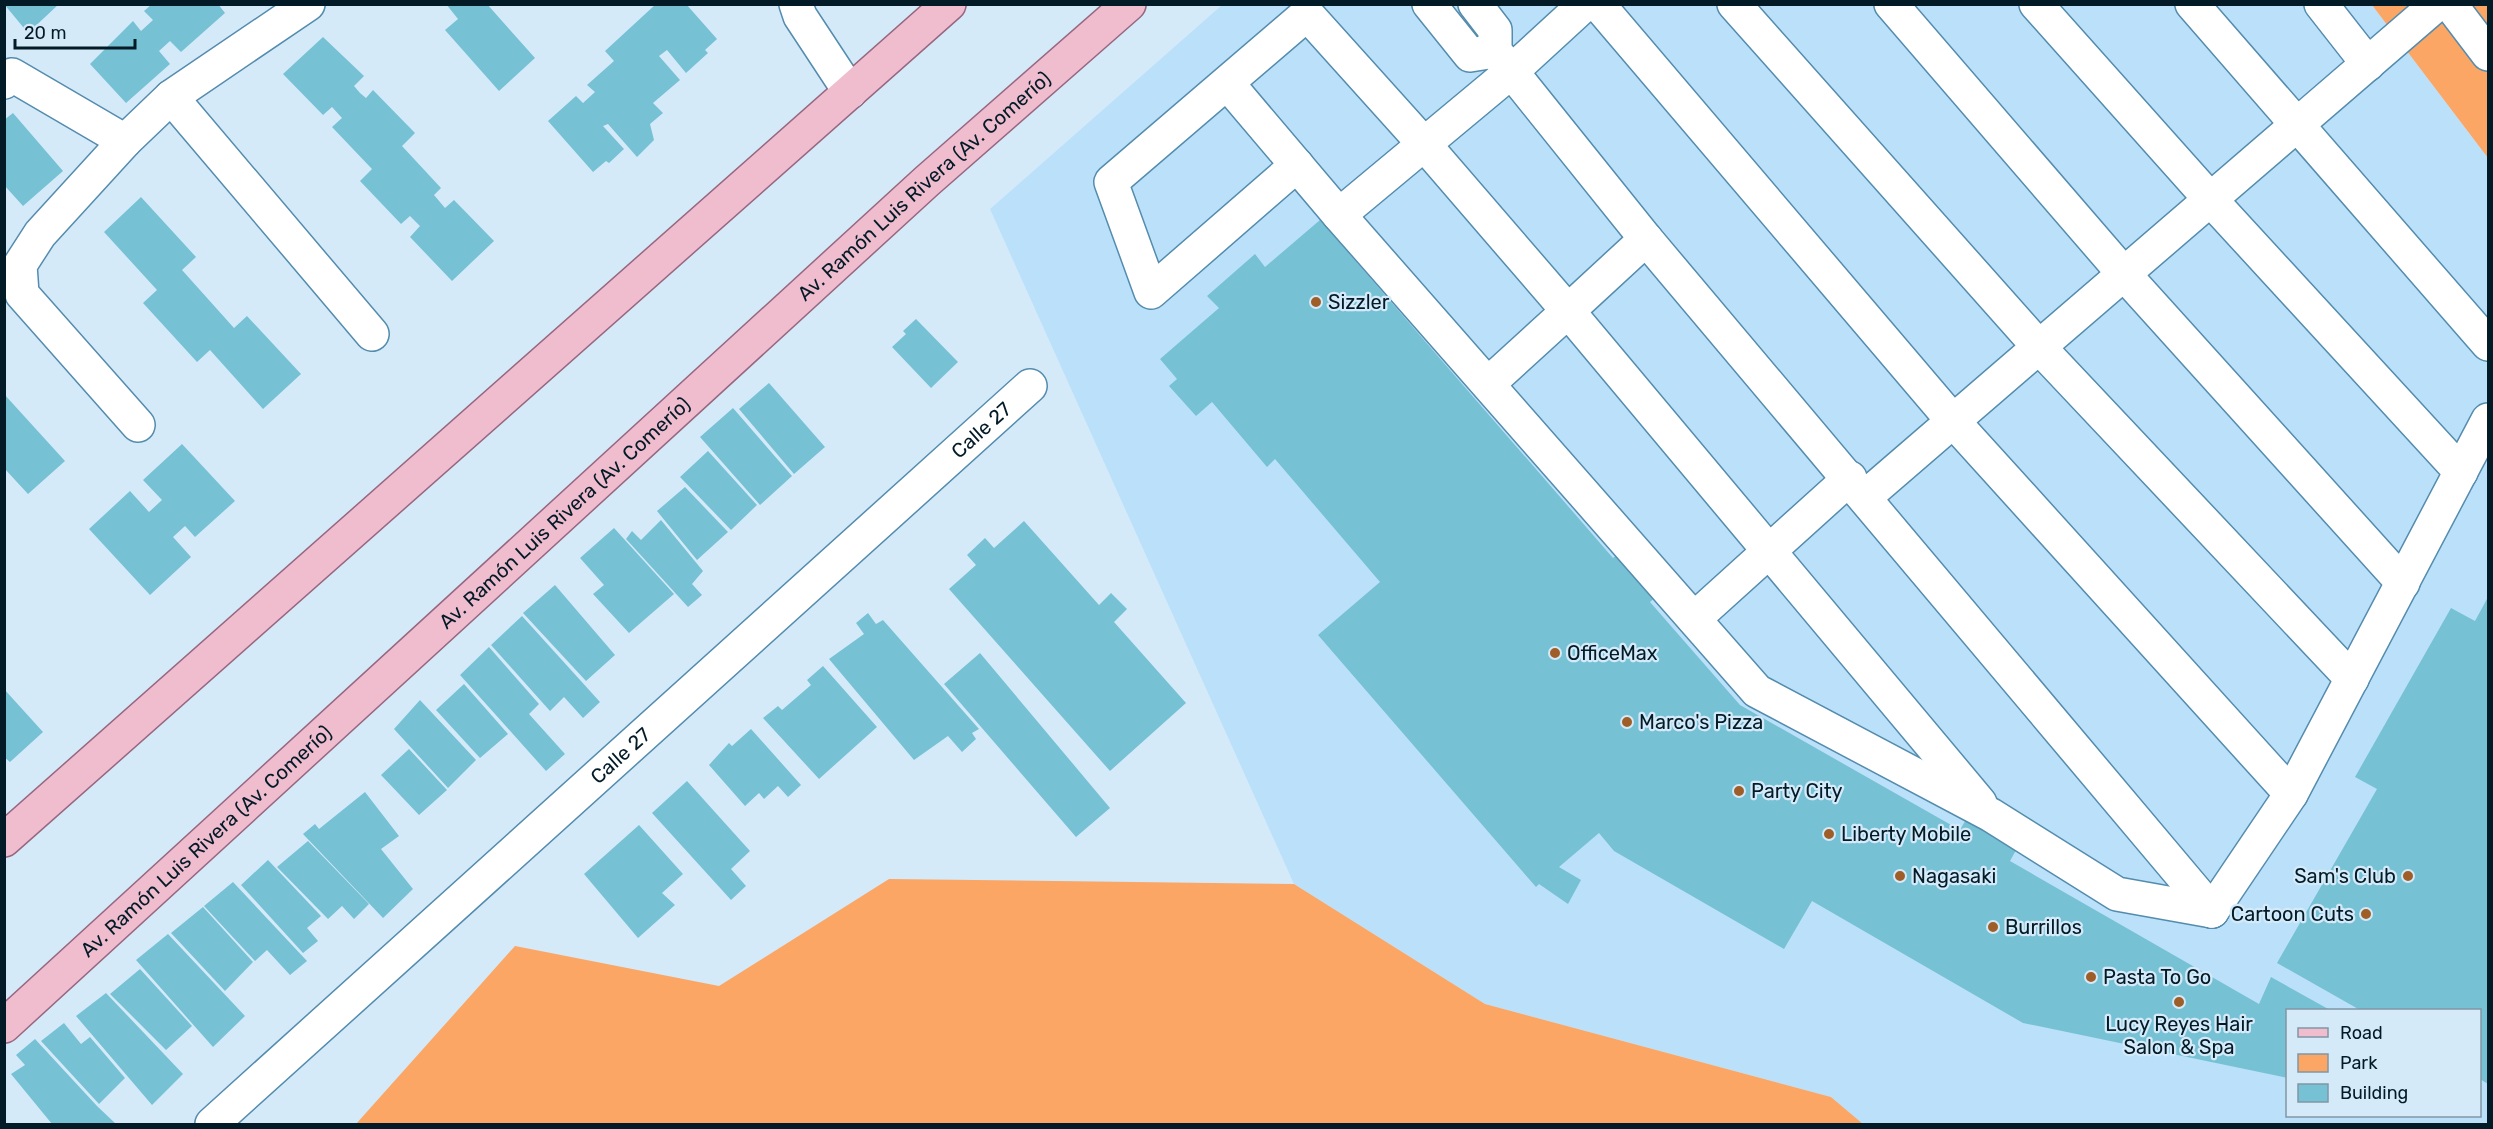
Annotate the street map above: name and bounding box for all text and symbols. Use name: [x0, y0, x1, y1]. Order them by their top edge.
scale bar: [15, 12, 135, 50]
text: 20 m: [24, 22, 66, 44]
street label: Av. Ramón Luis Rivera (Av. Comerío): [792, 66, 1056, 306]
place label: Sizzler: [1328, 290, 1390, 314]
marker: Sizzler: [1309, 295, 1323, 309]
street label: Av. Ramón Luis Rivera (Av. Comerío): [434, 392, 695, 634]
street label: Calle 27: [946, 397, 1016, 463]
place label: OfficeMax: [1567, 641, 1658, 665]
marker: OfficeMax: [1548, 646, 1562, 660]
place label: Marco's Pizza: [1639, 710, 1763, 734]
marker: Marco's Pizza: [1620, 715, 1634, 729]
street label: Av. Ramón Luis Rivera (Av. Comerío): [76, 720, 337, 962]
street label: Calle 27: [586, 722, 655, 789]
place label: Party City: [1751, 779, 1843, 803]
marker: Party City: [1732, 784, 1746, 798]
place label: Liberty Mobile: [1841, 822, 1971, 846]
marker: Liberty Mobile: [1822, 827, 1836, 841]
place label: Nagasaki: [1912, 864, 1996, 888]
place label: Sam's Club: [2294, 864, 2396, 888]
marker: Nagasaki: [1893, 869, 1907, 883]
marker: Sam's Club: [2401, 869, 2415, 883]
place label: Cartoon Cuts: [2231, 902, 2354, 926]
marker: Cartoon Cuts: [2359, 907, 2373, 921]
place label: Burrillos: [2005, 915, 2082, 939]
marker: Burrillos: [1986, 920, 2000, 934]
place label: Pasta To Go: [2103, 965, 2211, 989]
marker: Pasta To Go: [2084, 970, 2098, 984]
marker: Lucy Reyes Hair Salon & Spa: [2172, 995, 2186, 1009]
legend: [2286, 1009, 2481, 1117]
place label: Lucy Reyes Hair Salon & Spa: [2105, 1012, 2253, 1059]
text: Road: [2340, 1022, 2383, 1044]
text: Park: [2340, 1052, 2378, 1074]
text: Building: [2340, 1082, 2408, 1104]

